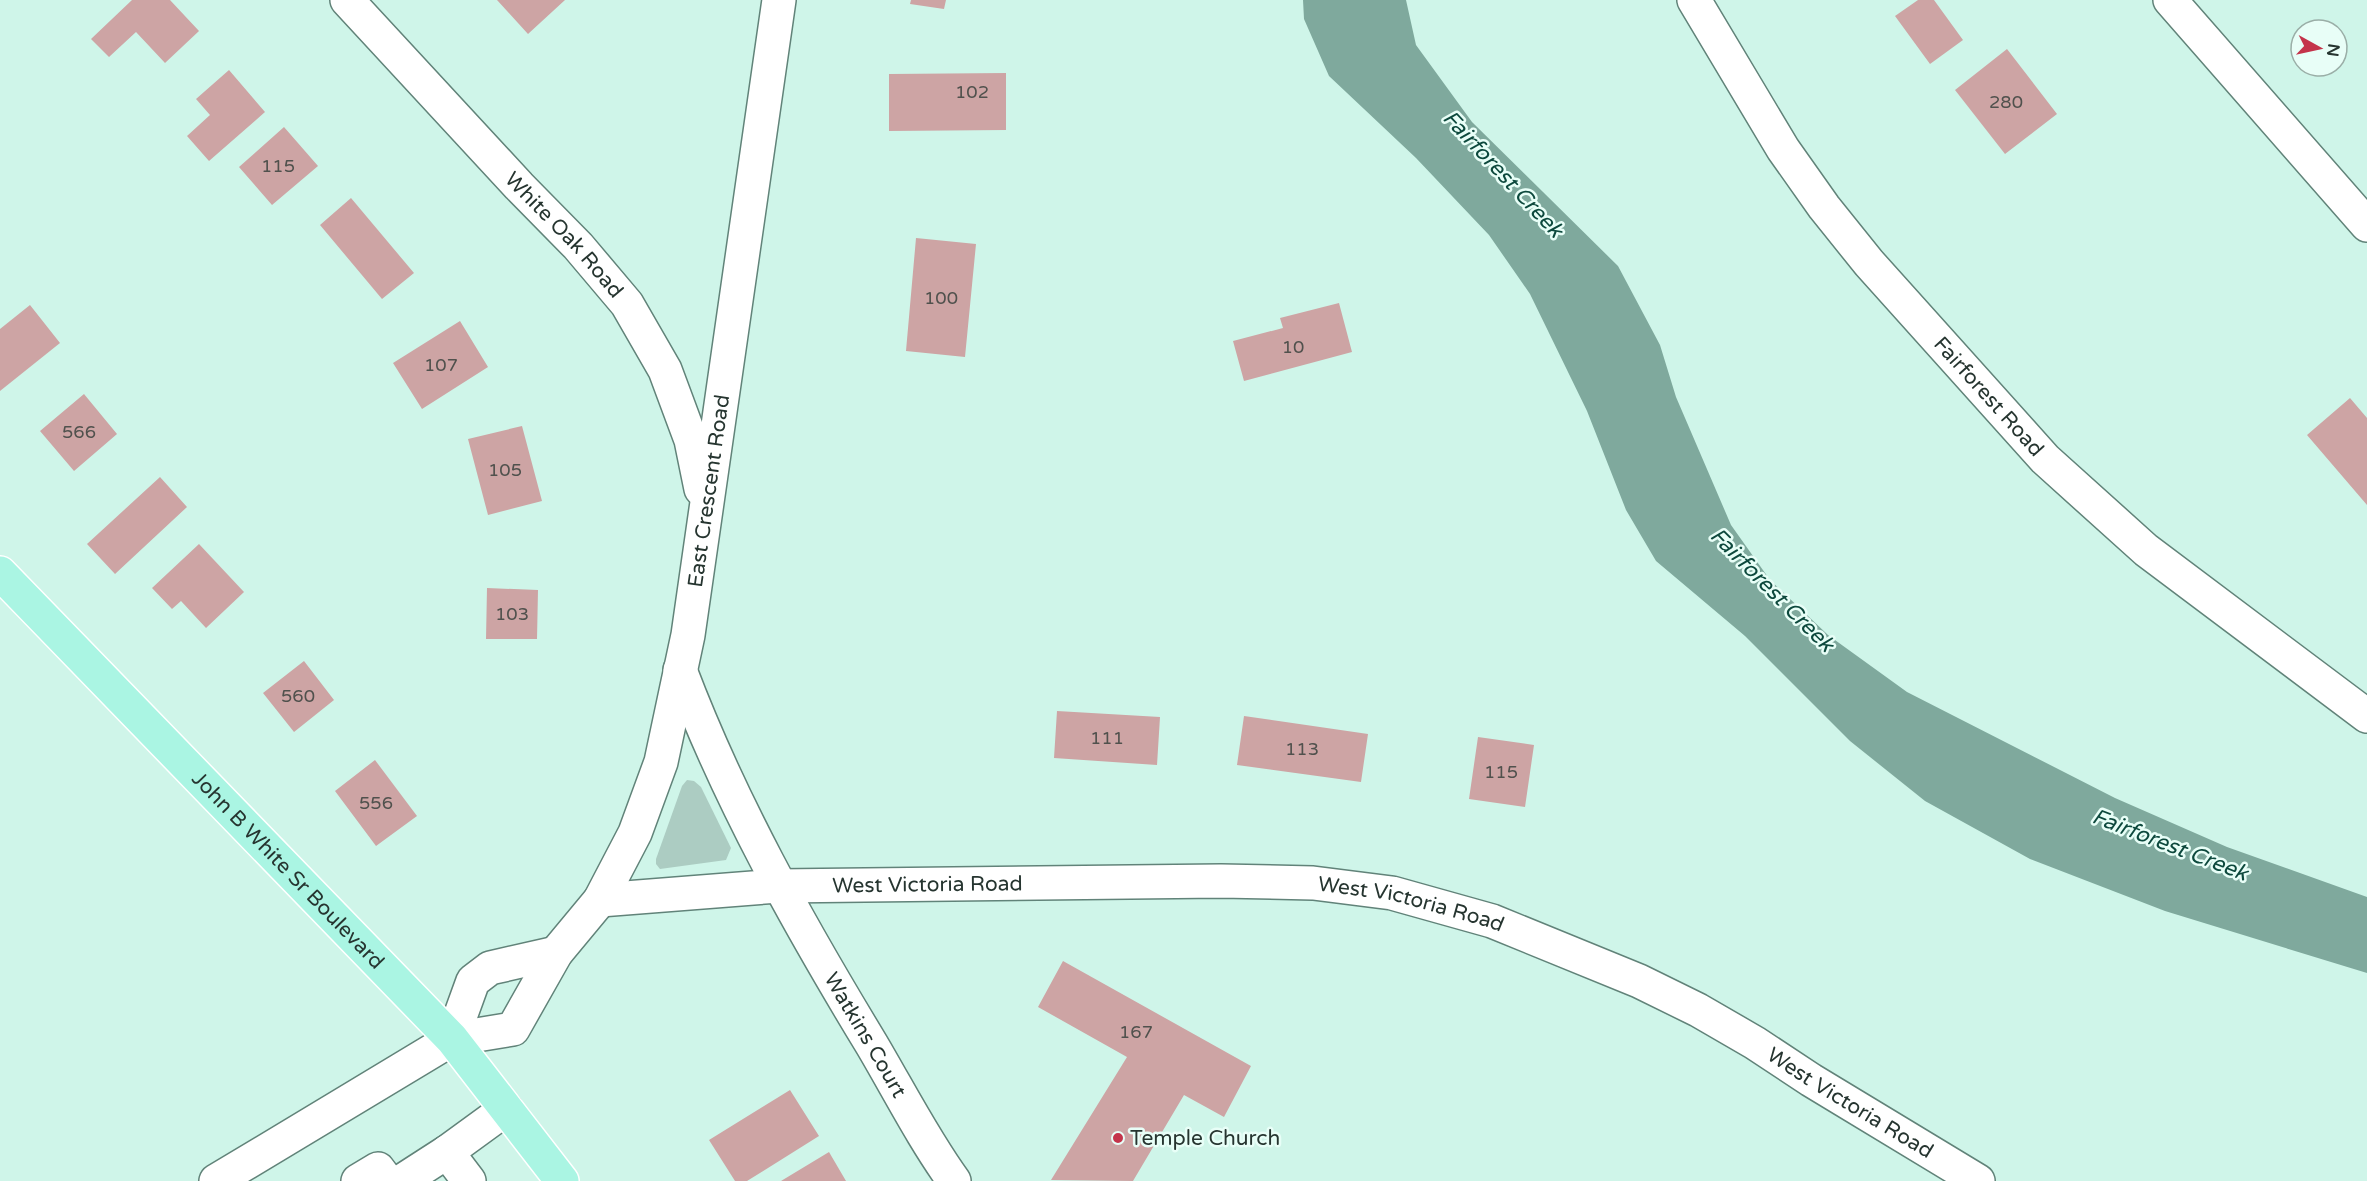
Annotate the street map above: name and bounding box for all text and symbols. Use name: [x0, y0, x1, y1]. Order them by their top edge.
north arrow: [2289, 18, 2349, 78]
text: N: [2322, 42, 2344, 58]
house number: 102: [955, 81, 989, 103]
house number: 280: [1989, 91, 2023, 113]
water label: Fairforest Creek: [1437, 105, 1570, 244]
house number: 115: [261, 155, 295, 177]
street label: White Oak Road: [500, 167, 629, 303]
house number: 100: [924, 287, 958, 309]
street label: Fairforest Road: [1929, 332, 2049, 462]
house number: 10: [1282, 336, 1304, 358]
house number: 107: [424, 354, 458, 376]
street label: East Crescent Road: [682, 393, 735, 589]
house number: 566: [62, 421, 96, 443]
house number: 105: [488, 459, 522, 481]
water label: Fairforest Creek: [1705, 523, 1841, 659]
house number: 103: [495, 603, 529, 625]
house number: 560: [281, 685, 315, 707]
house number: 111: [1090, 727, 1124, 749]
house number: 113: [1285, 738, 1319, 760]
house number: 115: [1484, 761, 1518, 783]
street label: John B White Sr Boulevard: [187, 766, 390, 974]
house number: 556: [359, 792, 393, 814]
water label: Fairforest Creek: [2089, 803, 2253, 887]
street label: West Victoria Road: [832, 871, 1023, 898]
street label: West Victoria Road: [1317, 871, 1508, 937]
street label: Watkins Court: [819, 968, 912, 1102]
house number: 167: [1119, 1021, 1153, 1043]
street label: West Victoria Road: [1763, 1042, 1938, 1164]
place label: Temple Church: [1130, 1126, 1280, 1151]
marker: Temple Church: [1111, 1131, 1125, 1145]

